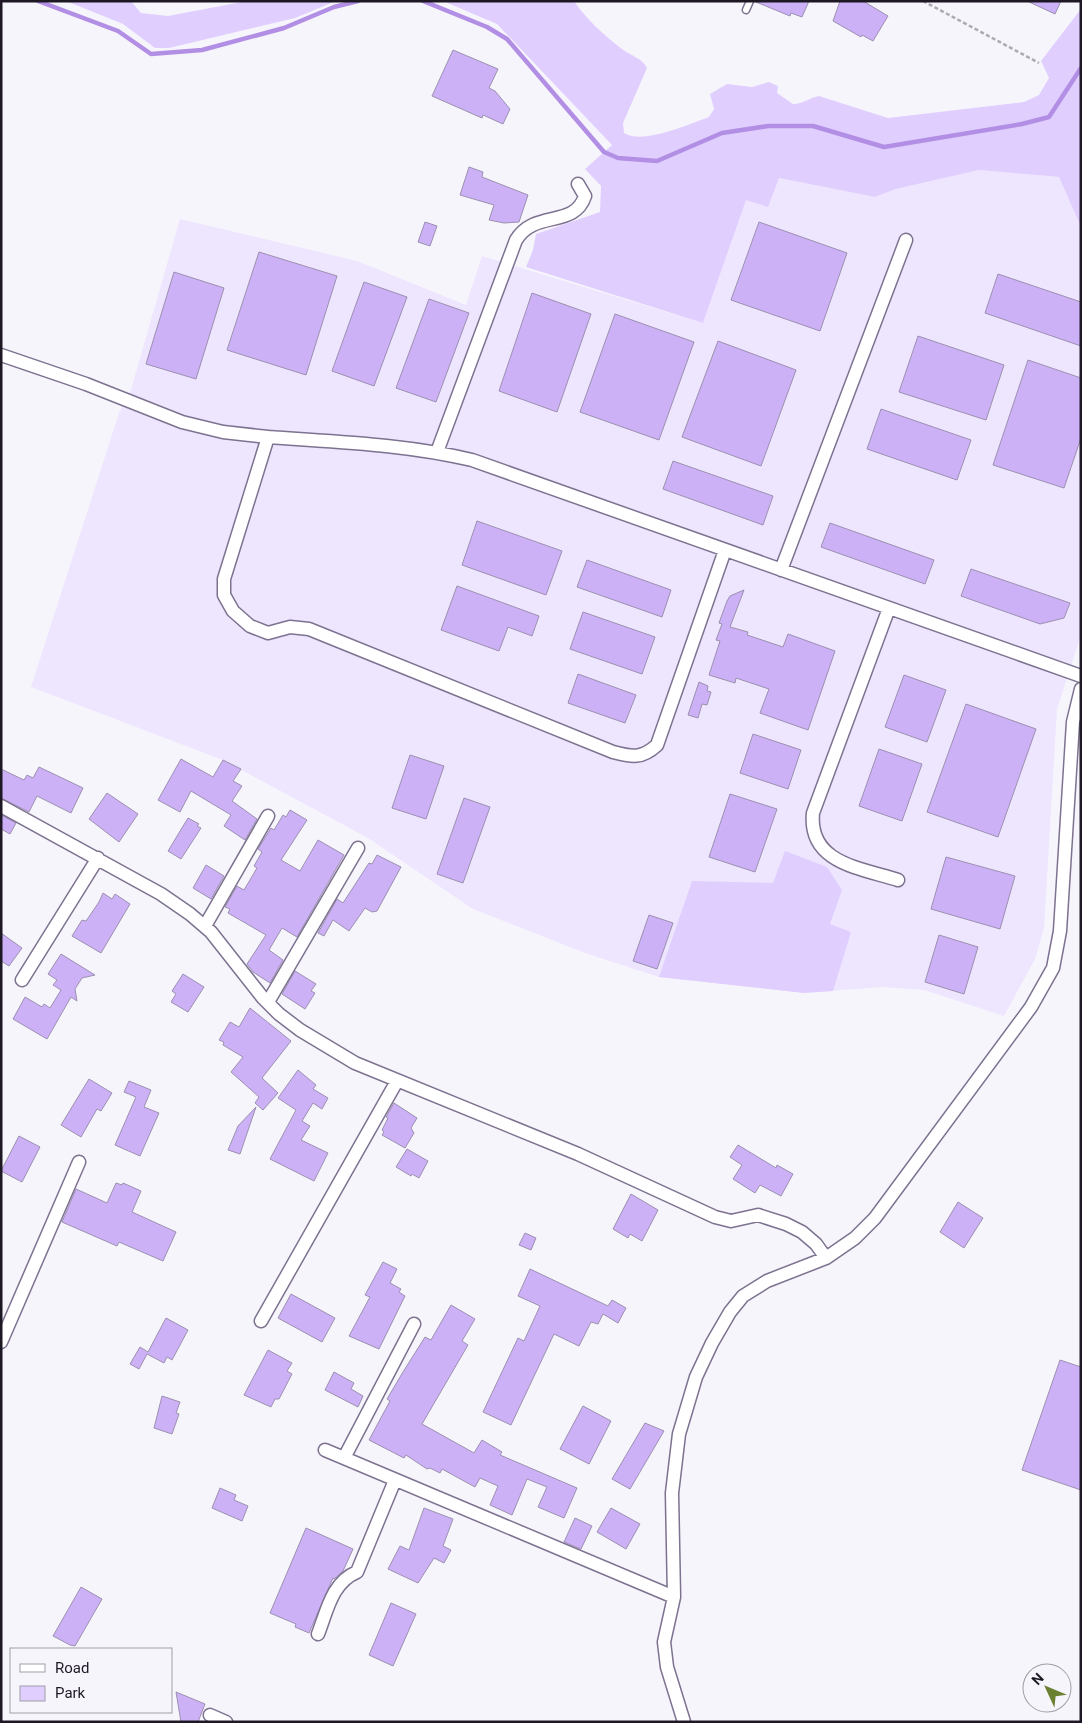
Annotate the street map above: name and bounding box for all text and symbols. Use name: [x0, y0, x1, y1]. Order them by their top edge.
legend: [10, 1648, 172, 1713]
text: Road: [55, 1659, 89, 1677]
north arrow: [1022, 1663, 1072, 1713]
text: N: [1028, 1670, 1047, 1688]
text: Park: [55, 1684, 86, 1702]

